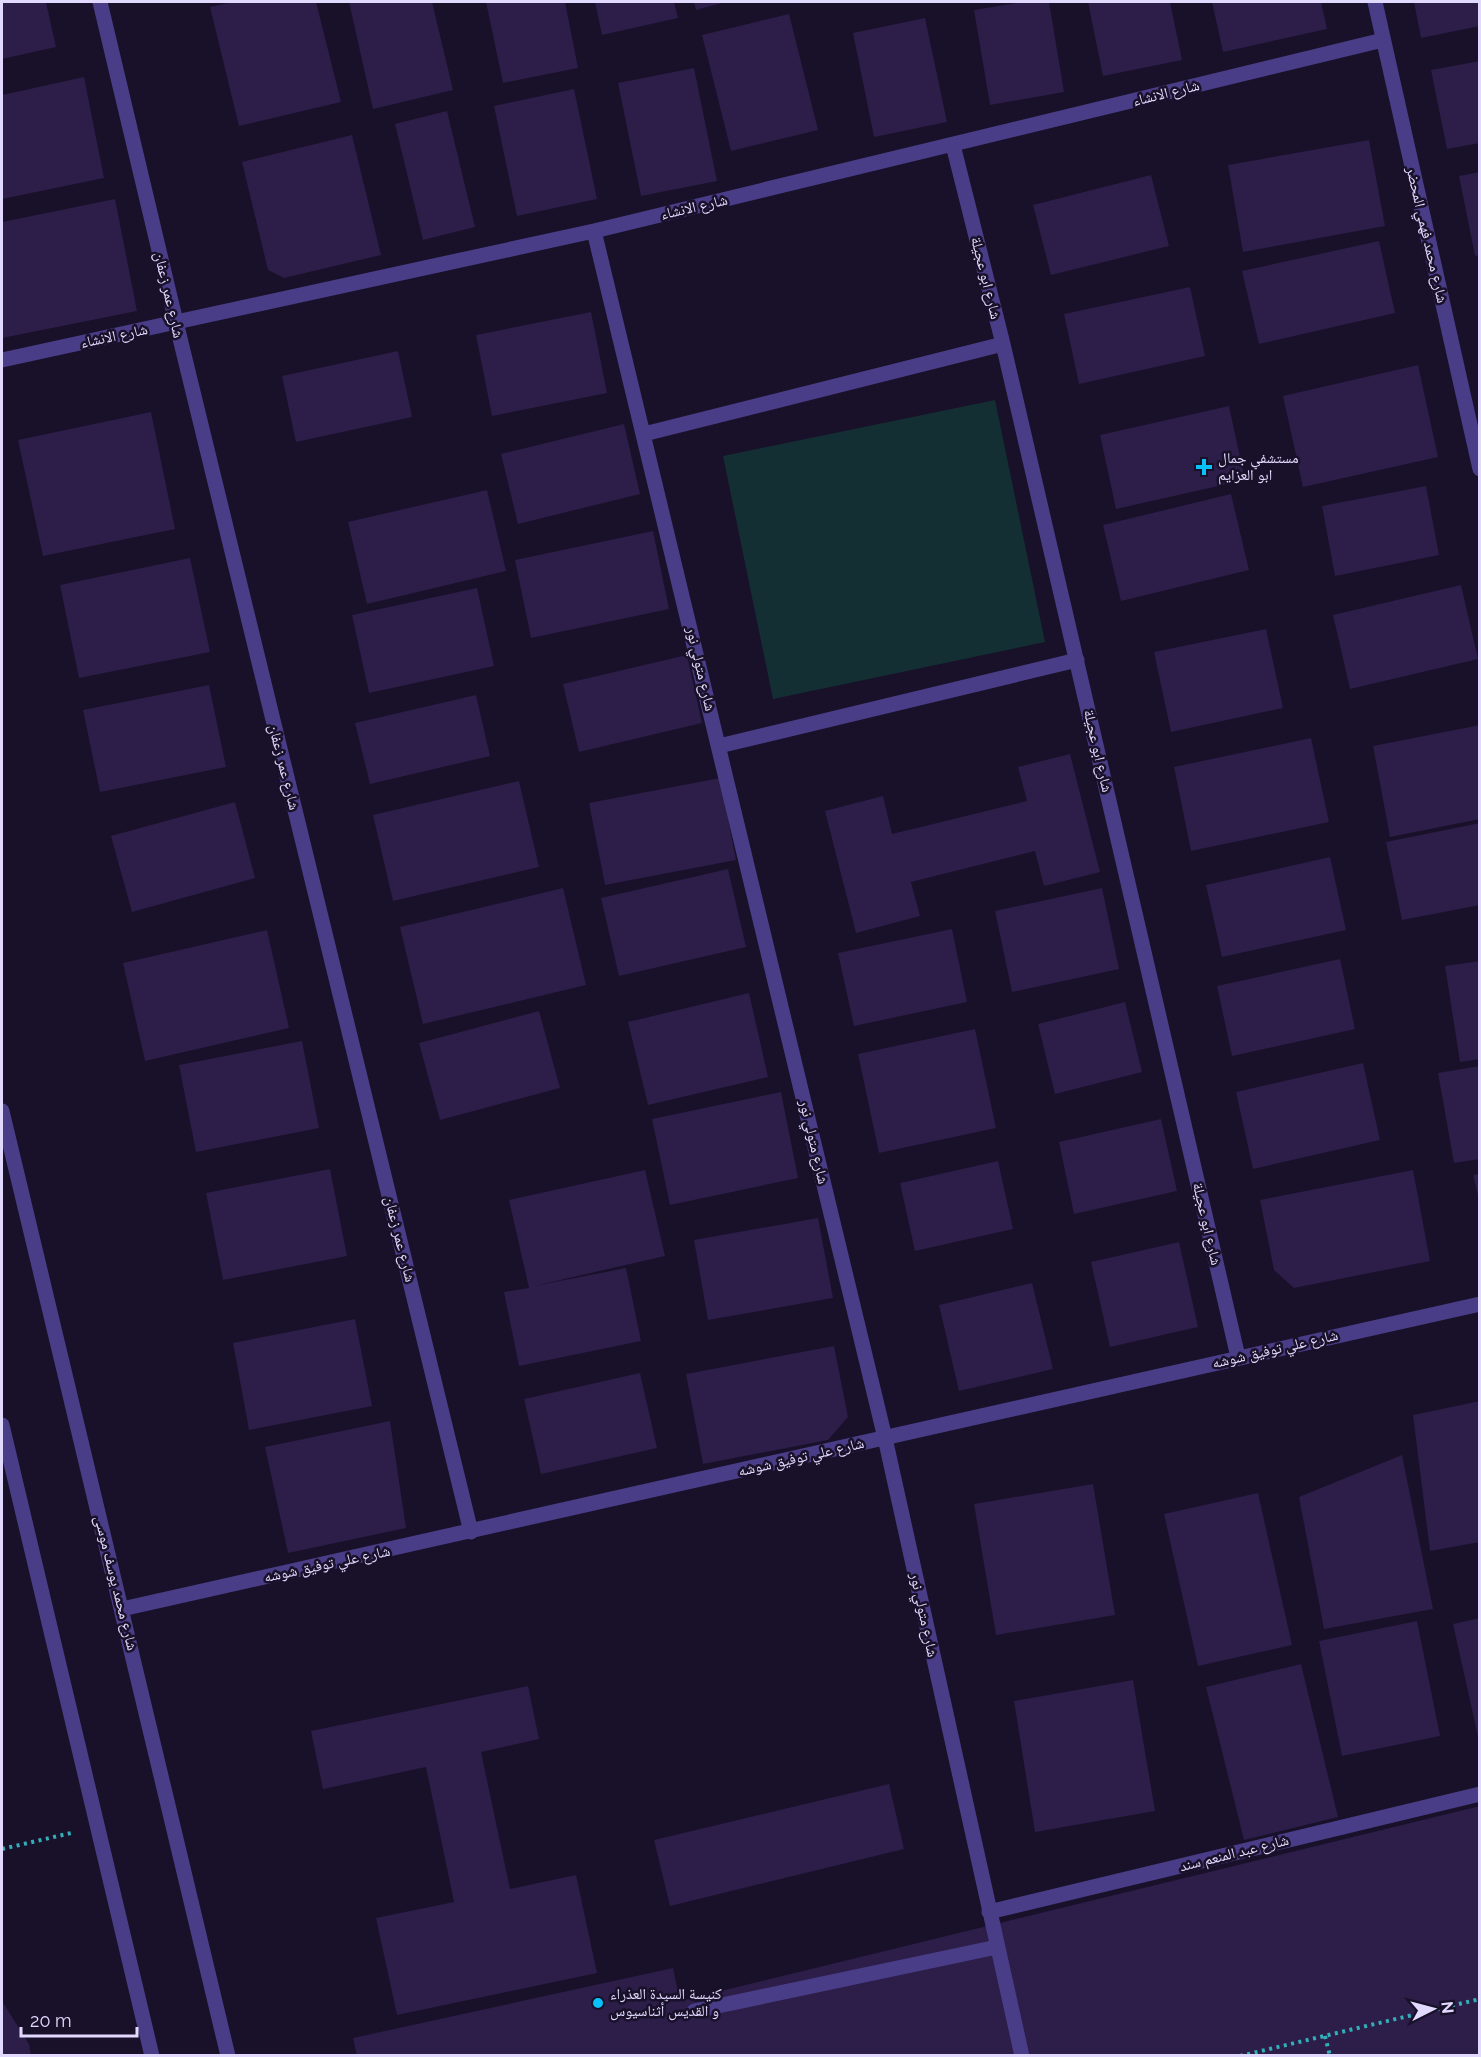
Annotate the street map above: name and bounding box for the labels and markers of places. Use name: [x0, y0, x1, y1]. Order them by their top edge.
place label: مستشفي جمال ابو العزايم: [1218, 449, 1299, 485]
marker: مستشفي جمال ابو العزايم: [1195, 458, 1213, 476]
place label: كنيسة السيدة العذراء و القديس أثناسيوس: [610, 1985, 722, 2021]
marker: كنيسة السيدة العذراء و القديس أثناسيوس: [591, 1996, 605, 2010]

